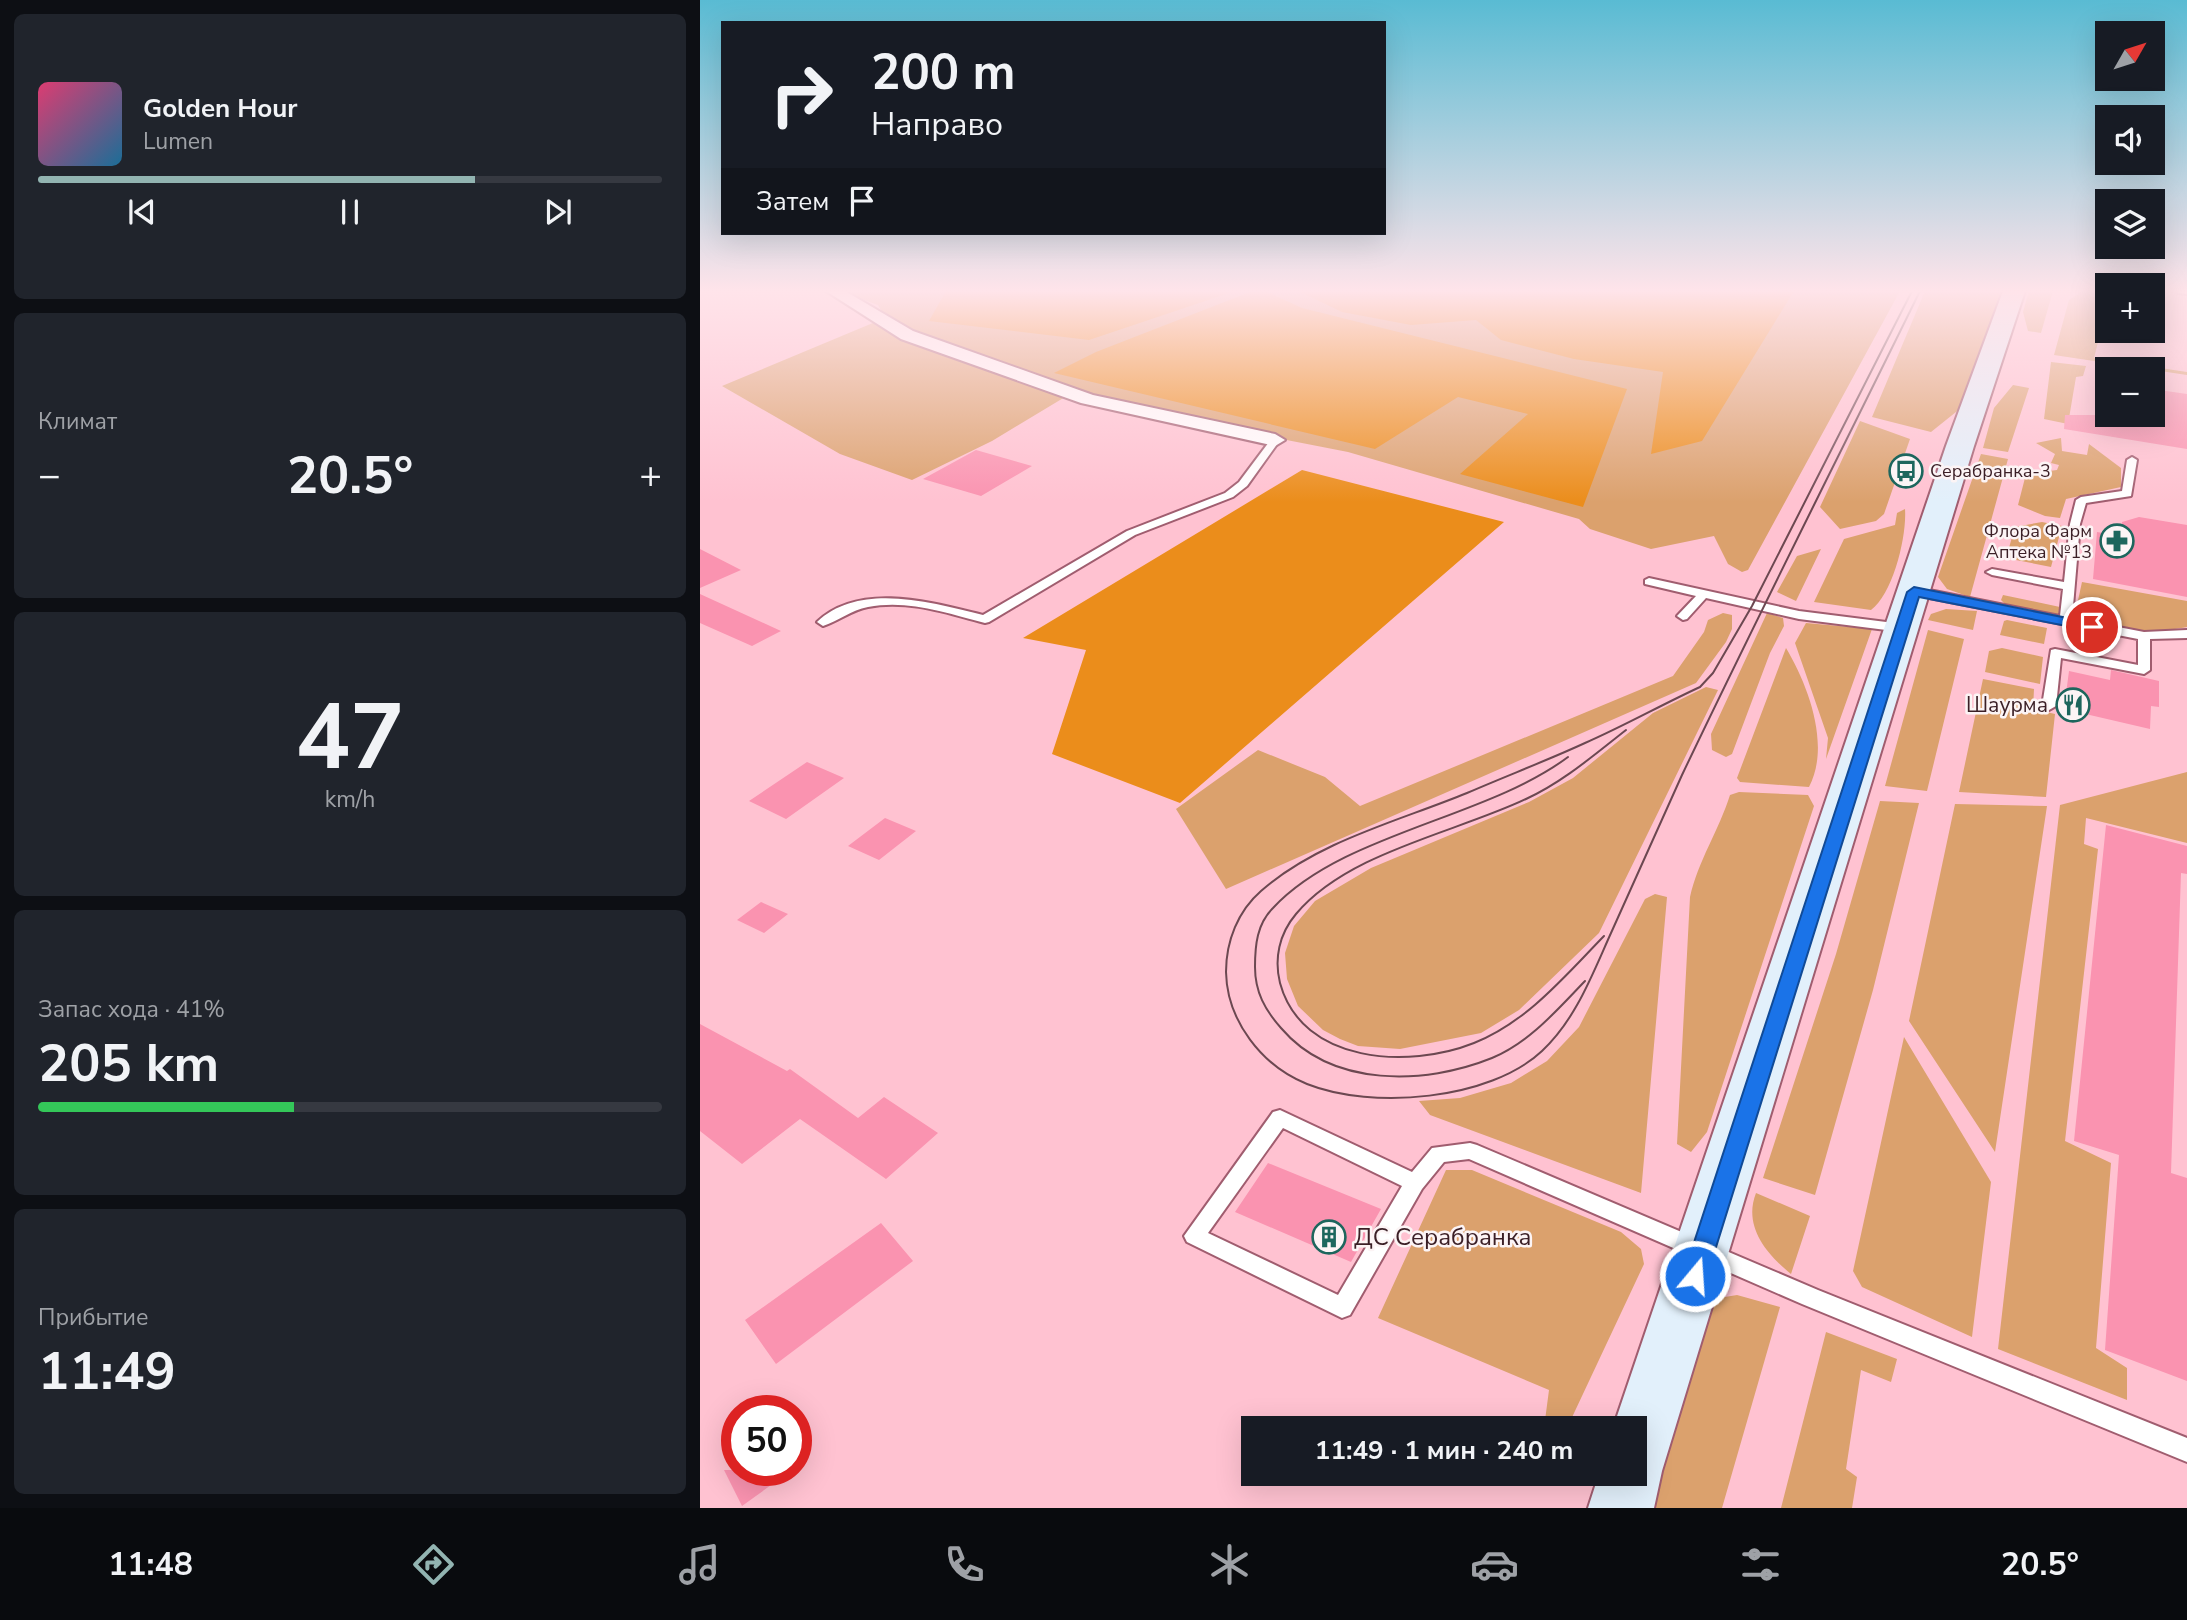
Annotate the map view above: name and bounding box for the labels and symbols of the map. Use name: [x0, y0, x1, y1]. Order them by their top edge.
north arrow: [2095, 21, 2165, 91]
bus stop icon: Серабранка-3: [1887, 452, 1925, 490]
place label: Серабранка-3: [1930, 459, 2051, 483]
place label: Флора Фарм Аптека №13: [1984, 519, 2092, 564]
pharmacy icon: Флора Фарм Аптека №13: [2098, 522, 2136, 560]
pin: [2062, 597, 2122, 657]
restaurant icon: Шаурма: [2054, 686, 2092, 724]
place label: Шаурма: [1966, 691, 2048, 719]
building icon: ДС Серабранка: [1310, 1218, 1348, 1256]
place label: ДС Серабранка: [1354, 1221, 1531, 1253]
position arrow: [1658, 1239, 1732, 1313]
speed limit sign: 50: [721, 1395, 812, 1486]

